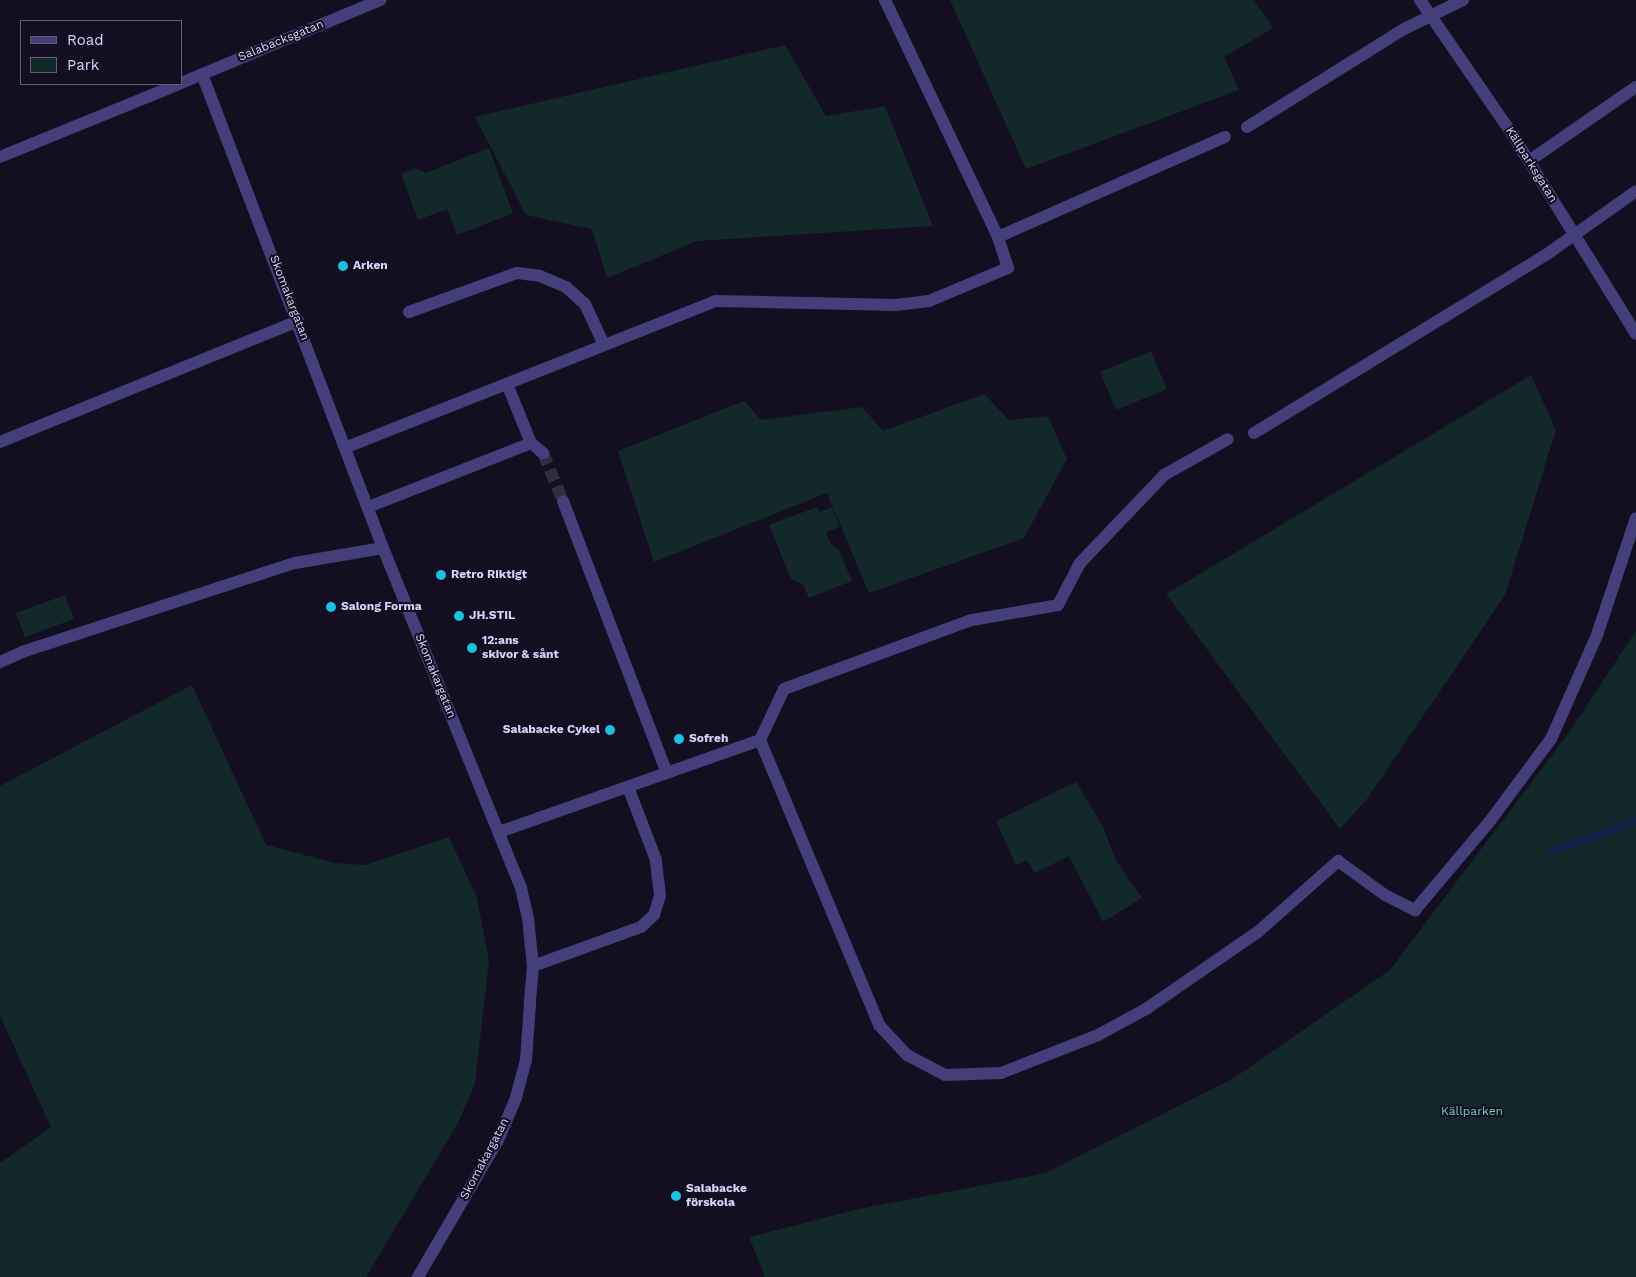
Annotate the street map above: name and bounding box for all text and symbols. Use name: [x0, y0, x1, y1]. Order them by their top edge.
street label: Salabacksgatan: [236, 17, 326, 65]
legend: [20, 20, 182, 85]
text: Road: [67, 31, 104, 49]
text: Park: [67, 56, 99, 74]
street label: Källparksgatan: [1502, 125, 1560, 205]
street label: Skomakargatan: [266, 253, 312, 343]
place label: Arken: [353, 259, 388, 273]
marker: Arken: [337, 260, 349, 272]
place label: Retro Riktigt: [451, 568, 527, 582]
marker: Retro Riktigt: [435, 569, 447, 581]
place label: Salong Forma: [341, 600, 422, 614]
marker: Salong Forma: [325, 601, 337, 613]
place label: JH.STIL: [469, 609, 515, 623]
marker: JH.STIL: [453, 610, 465, 622]
street label: Skomakargatan: [411, 632, 459, 720]
place label: 12:ans skivor & sånt: [482, 634, 559, 662]
marker: 12:ans skivor & sånt: [466, 642, 478, 654]
place label: Salabacke Cykel: [503, 723, 600, 737]
marker: Salabacke Cykel: [604, 724, 616, 736]
place label: Sofreh: [689, 732, 728, 746]
marker: Sofreh: [673, 733, 685, 745]
park label: Källparken: [1441, 1105, 1503, 1119]
street label: Skomakargatan: [458, 1116, 512, 1202]
place label: Salabacke förskola: [686, 1182, 747, 1210]
marker: Salabacke förskola: [670, 1190, 682, 1202]

